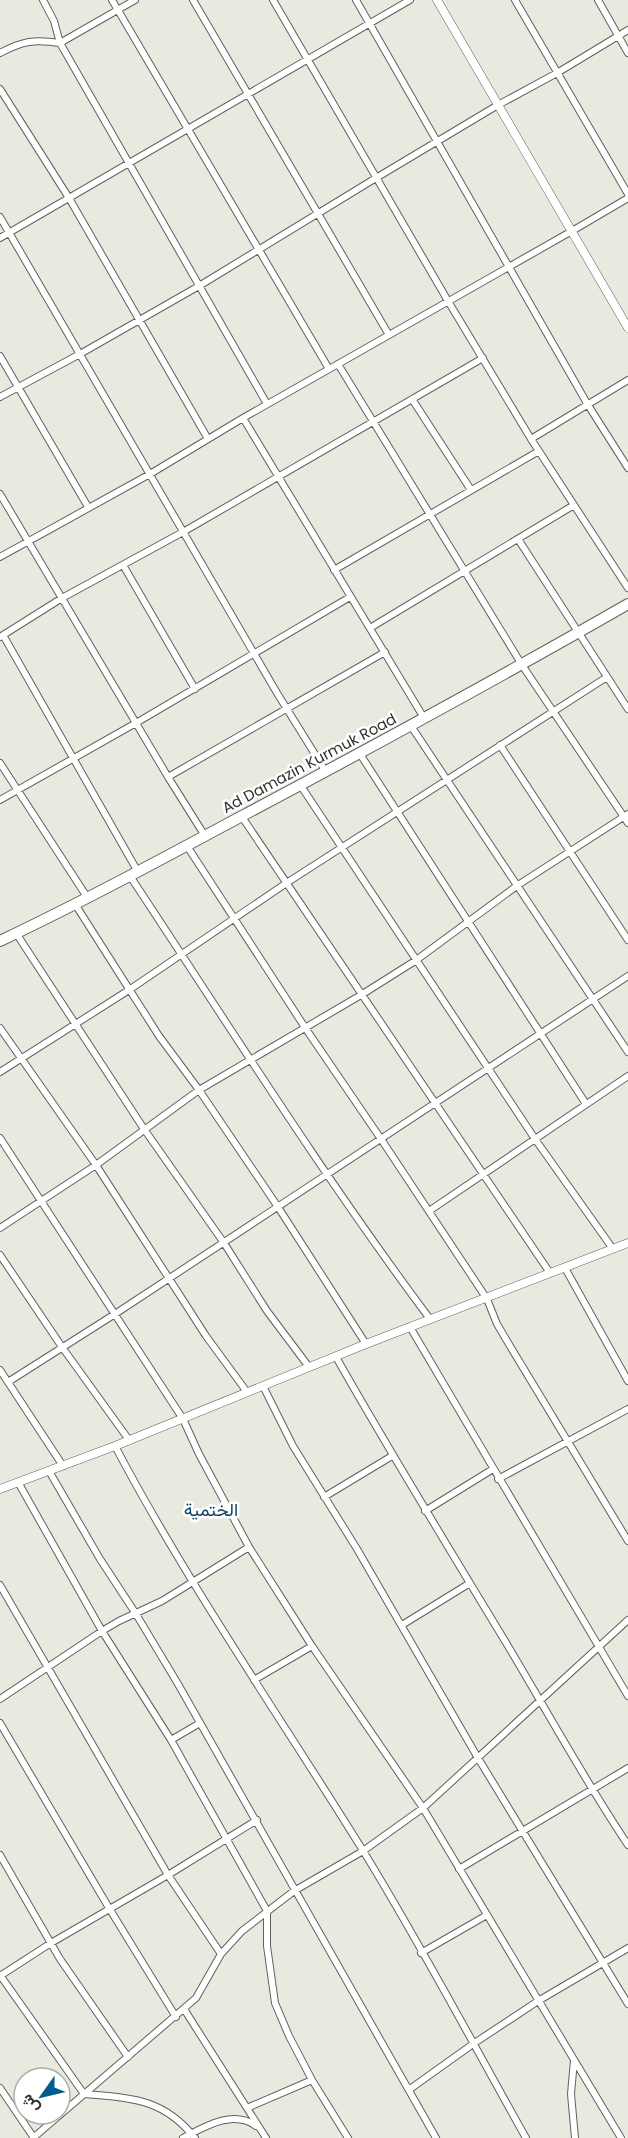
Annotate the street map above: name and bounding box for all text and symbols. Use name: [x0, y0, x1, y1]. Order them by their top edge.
street label: Ad Damazin Kurmuk Road: [218, 708, 400, 818]
district label: الختمية: [184, 1497, 238, 1522]
north arrow: [12, 2066, 72, 2126]
text: ش: [15, 2090, 45, 2119]

